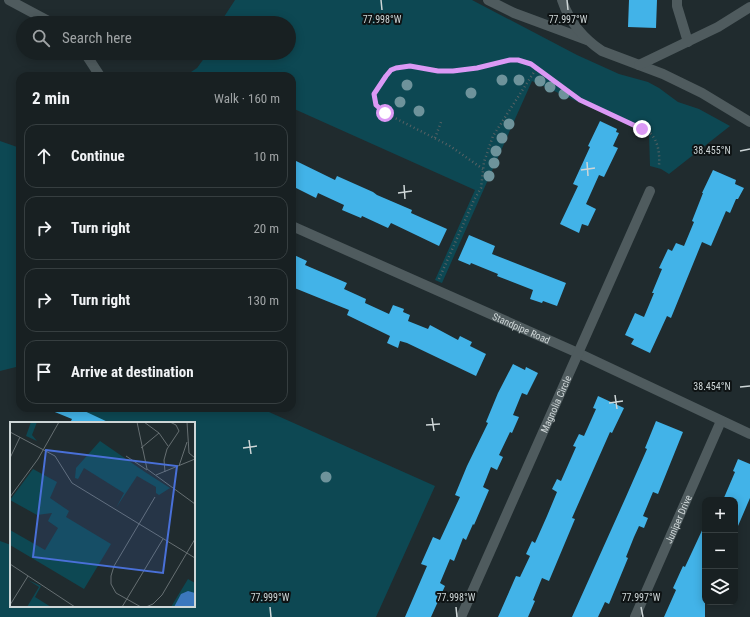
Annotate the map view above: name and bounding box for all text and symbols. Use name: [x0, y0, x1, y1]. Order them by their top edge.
text: 77.998°W: [363, 14, 402, 25]
text: 77.997°W: [549, 14, 588, 25]
search box: [16, 16, 296, 60]
icon: search: [30, 27, 52, 49]
text: Search here: [62, 29, 132, 47]
text: 2 min: [32, 88, 70, 108]
text: Walk · 160 m: [214, 91, 280, 106]
route start: [376, 104, 394, 122]
route end: [633, 120, 651, 138]
icon: ahead: [33, 145, 55, 167]
text: 38.455°N: [693, 145, 731, 156]
text: Continue: [71, 147, 125, 165]
text: 10 m: [253, 149, 279, 164]
icon: right: [33, 217, 55, 239]
text: Turn right: [71, 219, 130, 237]
text: 20 m: [253, 221, 279, 236]
icon: right: [33, 289, 55, 311]
text: Turn right: [71, 291, 130, 309]
text: 130 m: [247, 293, 279, 308]
street label: Standpipe Road: [491, 311, 552, 346]
icon: arrive: [33, 361, 55, 383]
text: Arrive at destination: [71, 363, 194, 381]
street label: Magnolia Circle: [538, 374, 574, 435]
text: 38.454°N: [693, 381, 731, 392]
inset map: [10, 422, 195, 607]
street label: Juniper Drive: [663, 493, 694, 545]
map controls: [702, 497, 738, 605]
button: +: [702, 497, 738, 533]
button: −: [702, 533, 738, 569]
button: layers: [702, 569, 738, 605]
text: 77.999°W: [251, 592, 290, 603]
text: 77.998°W: [437, 592, 476, 603]
text: 77.997°W: [622, 592, 661, 603]

